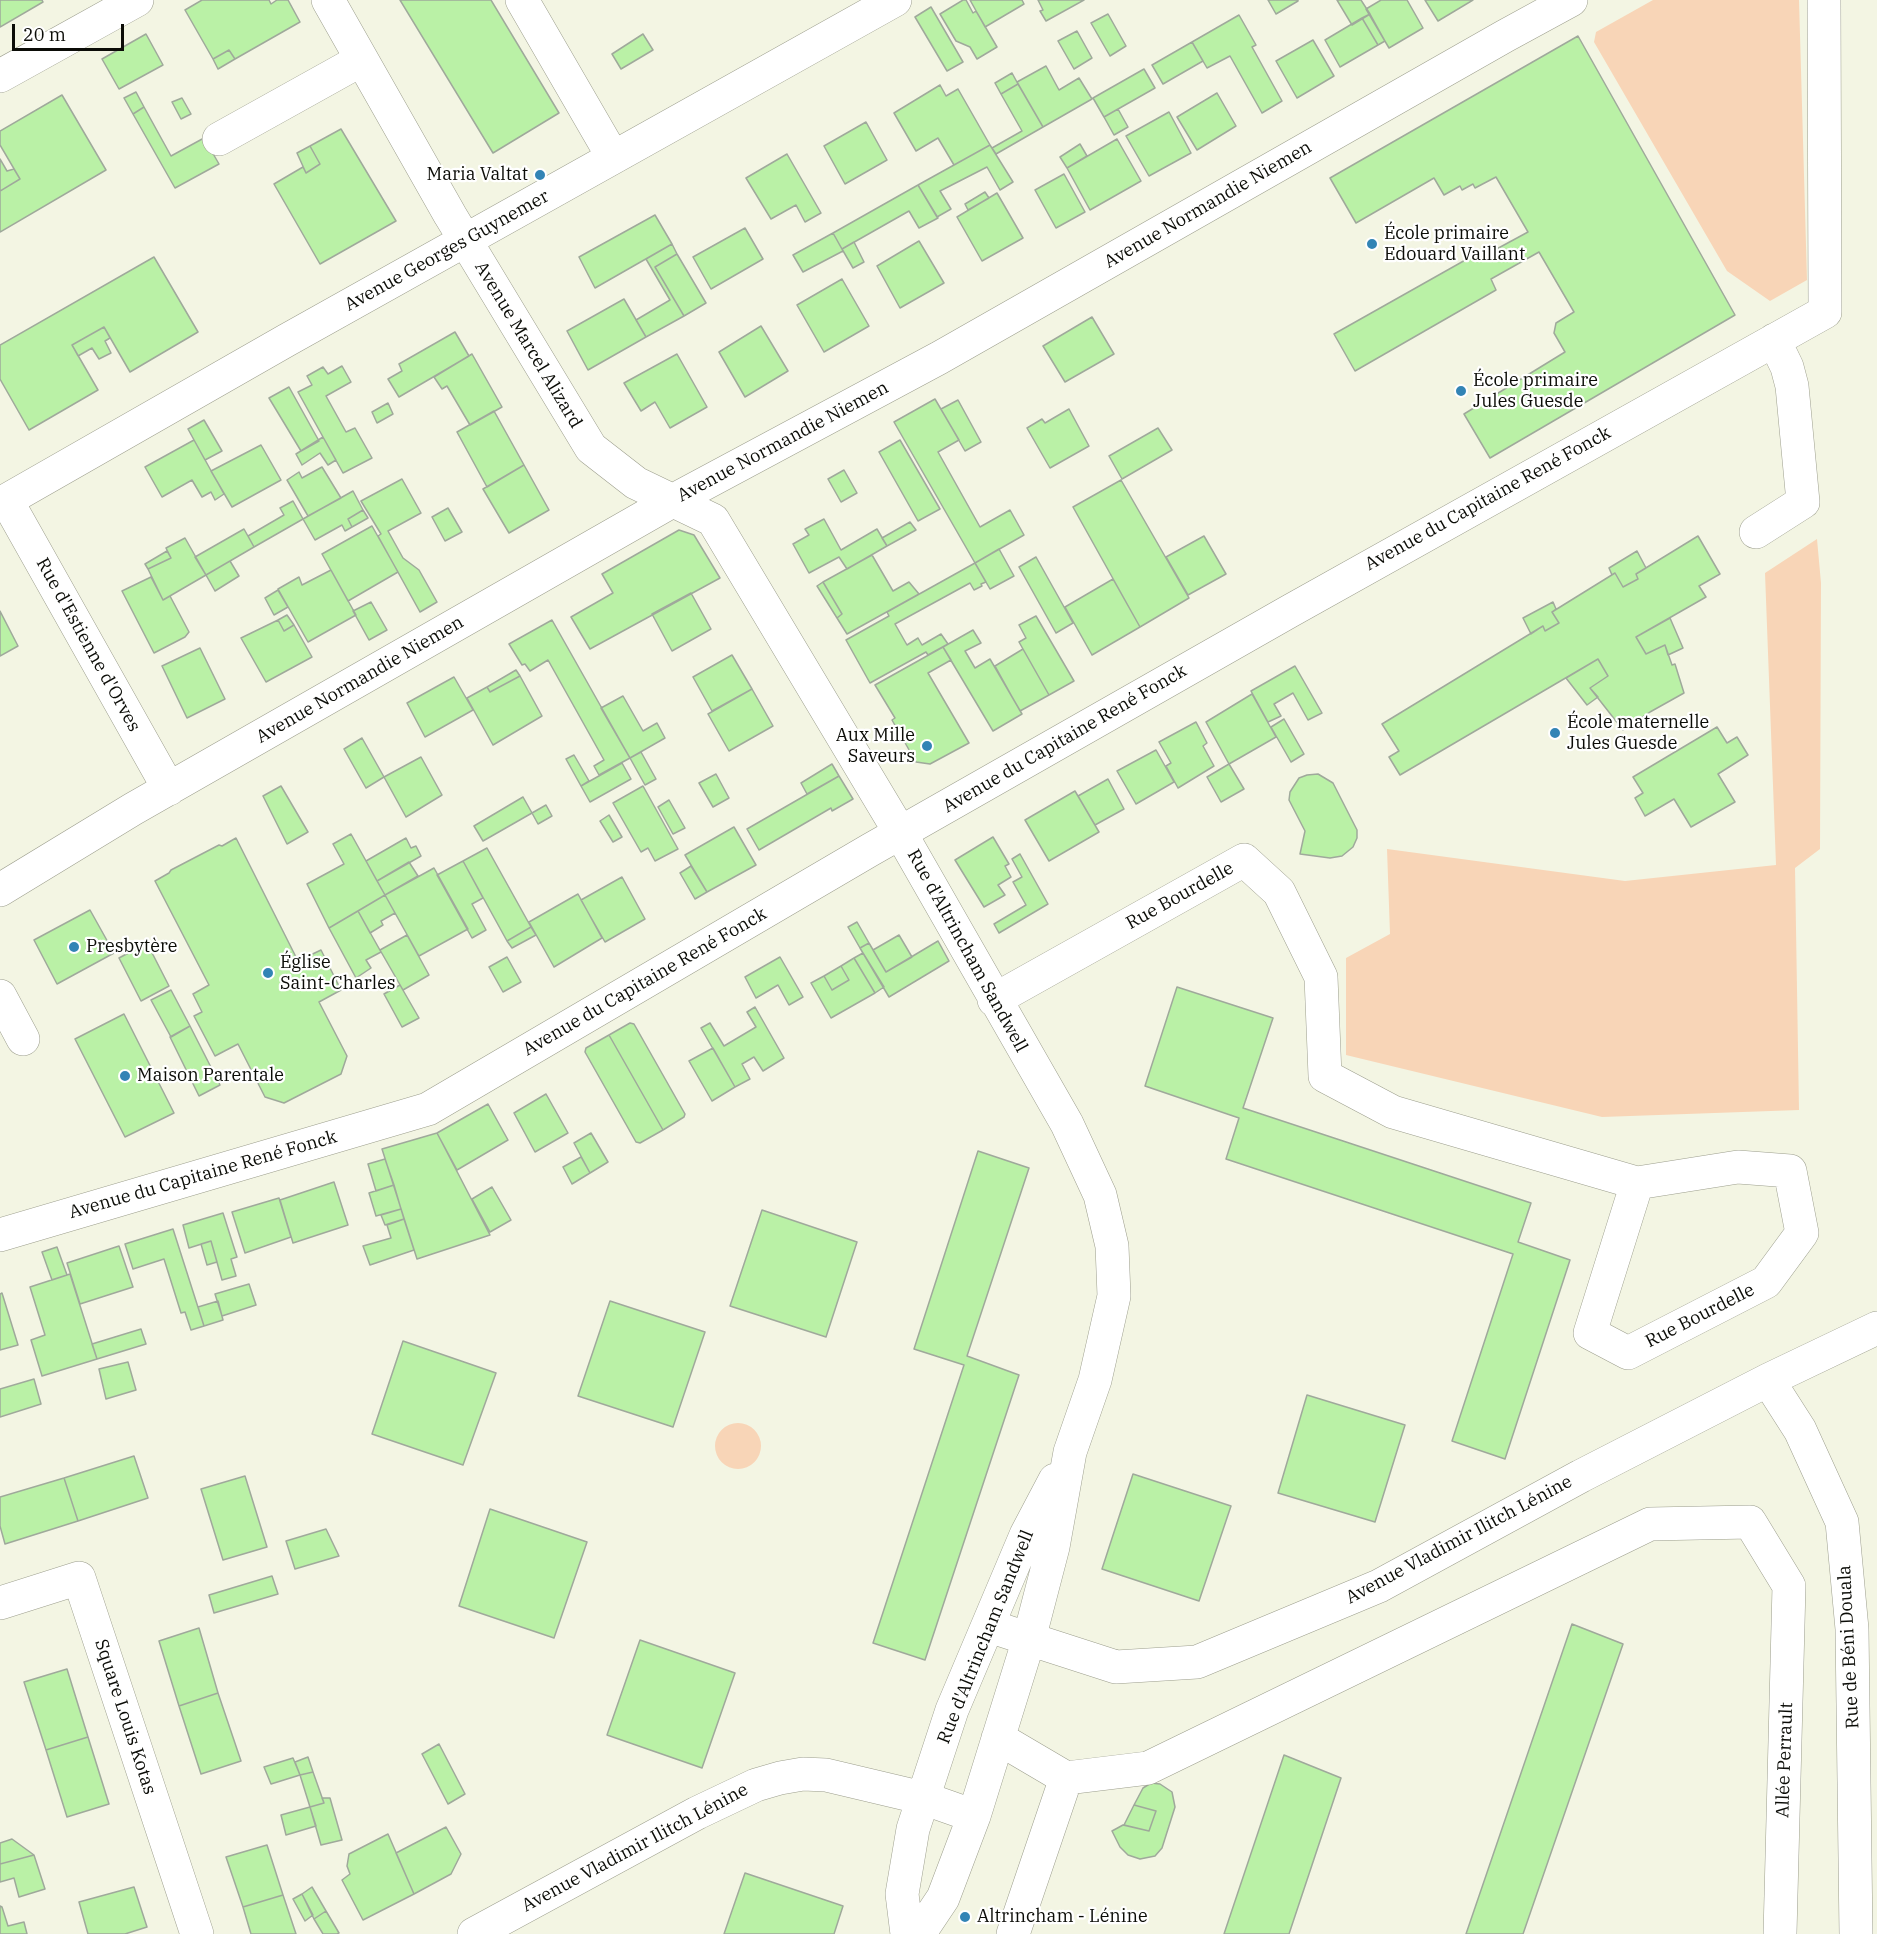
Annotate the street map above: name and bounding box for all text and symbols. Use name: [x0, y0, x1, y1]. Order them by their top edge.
scale bar: [15, 12, 128, 50]
text: 20 m: [23, 23, 66, 46]
street label: Avenue Normandie Niemen: [1100, 137, 1316, 273]
place label: Maria Valtat: [426, 164, 528, 186]
marker: Maria Valtat: [533, 168, 547, 182]
street label: Avenue Georges Guynemer: [341, 186, 553, 316]
place label: École primaire Edouard Vaillant: [1384, 223, 1525, 266]
marker: École primaire Edouard Vaillant: [1365, 237, 1379, 251]
street label: Avenue Marcel Alizard: [470, 258, 586, 432]
place label: École primaire Jules Guesde: [1473, 370, 1598, 412]
street label: Avenue Normandie Niemen: [674, 377, 892, 507]
marker: École primaire Jules Guesde: [1454, 384, 1468, 398]
street label: Avenue du Capitaine René Fonck: [1361, 422, 1615, 576]
street label: Rue d'Estienne d'Orves: [31, 554, 145, 736]
street label: Avenue Normandie Niemen: [252, 612, 468, 748]
street label: Avenue du Capitaine René Fonck: [939, 660, 1191, 818]
place label: École maternelle Jules Guesde: [1567, 712, 1709, 754]
place label: Aux Mille Saveurs: [836, 725, 915, 768]
marker: École maternelle Jules Guesde: [1548, 726, 1562, 740]
marker: Aux Mille Saveurs: [920, 739, 934, 753]
street label: Rue d'Altrincham Sandwell: [902, 846, 1032, 1056]
street label: Rue Bourdelle: [1123, 858, 1237, 934]
street label: Avenue du Capitaine René Fonck: [519, 903, 771, 1061]
place label: Presbytère: [86, 936, 177, 958]
marker: Presbytère: [67, 940, 81, 954]
place label: Église Saint-Charles: [280, 952, 396, 994]
marker: Église Saint-Charles: [261, 966, 275, 980]
place label: Maison Parentale: [137, 1065, 284, 1087]
marker: Maison Parentale: [118, 1069, 132, 1083]
street label: Avenue du Capitaine René Fonck: [67, 1126, 339, 1224]
street label: Rue Bourdelle: [1642, 1279, 1758, 1353]
street label: Avenue Vladimir Ilitch Lénine: [1342, 1471, 1576, 1609]
street label: Rue d'Altrincham Sandwell: [933, 1527, 1039, 1747]
street label: Rue de Béni Douala: [1834, 1565, 1864, 1729]
street label: Square Louis Kotas: [90, 1637, 160, 1797]
street label: Allée Perrault: [1772, 1702, 1798, 1818]
street label: Avenue Vladimir Ilitch Lénine: [518, 1779, 752, 1917]
place label: Altrincham - Lénine: [977, 1906, 1148, 1928]
marker: Altrincham - Lénine: [958, 1910, 972, 1924]

